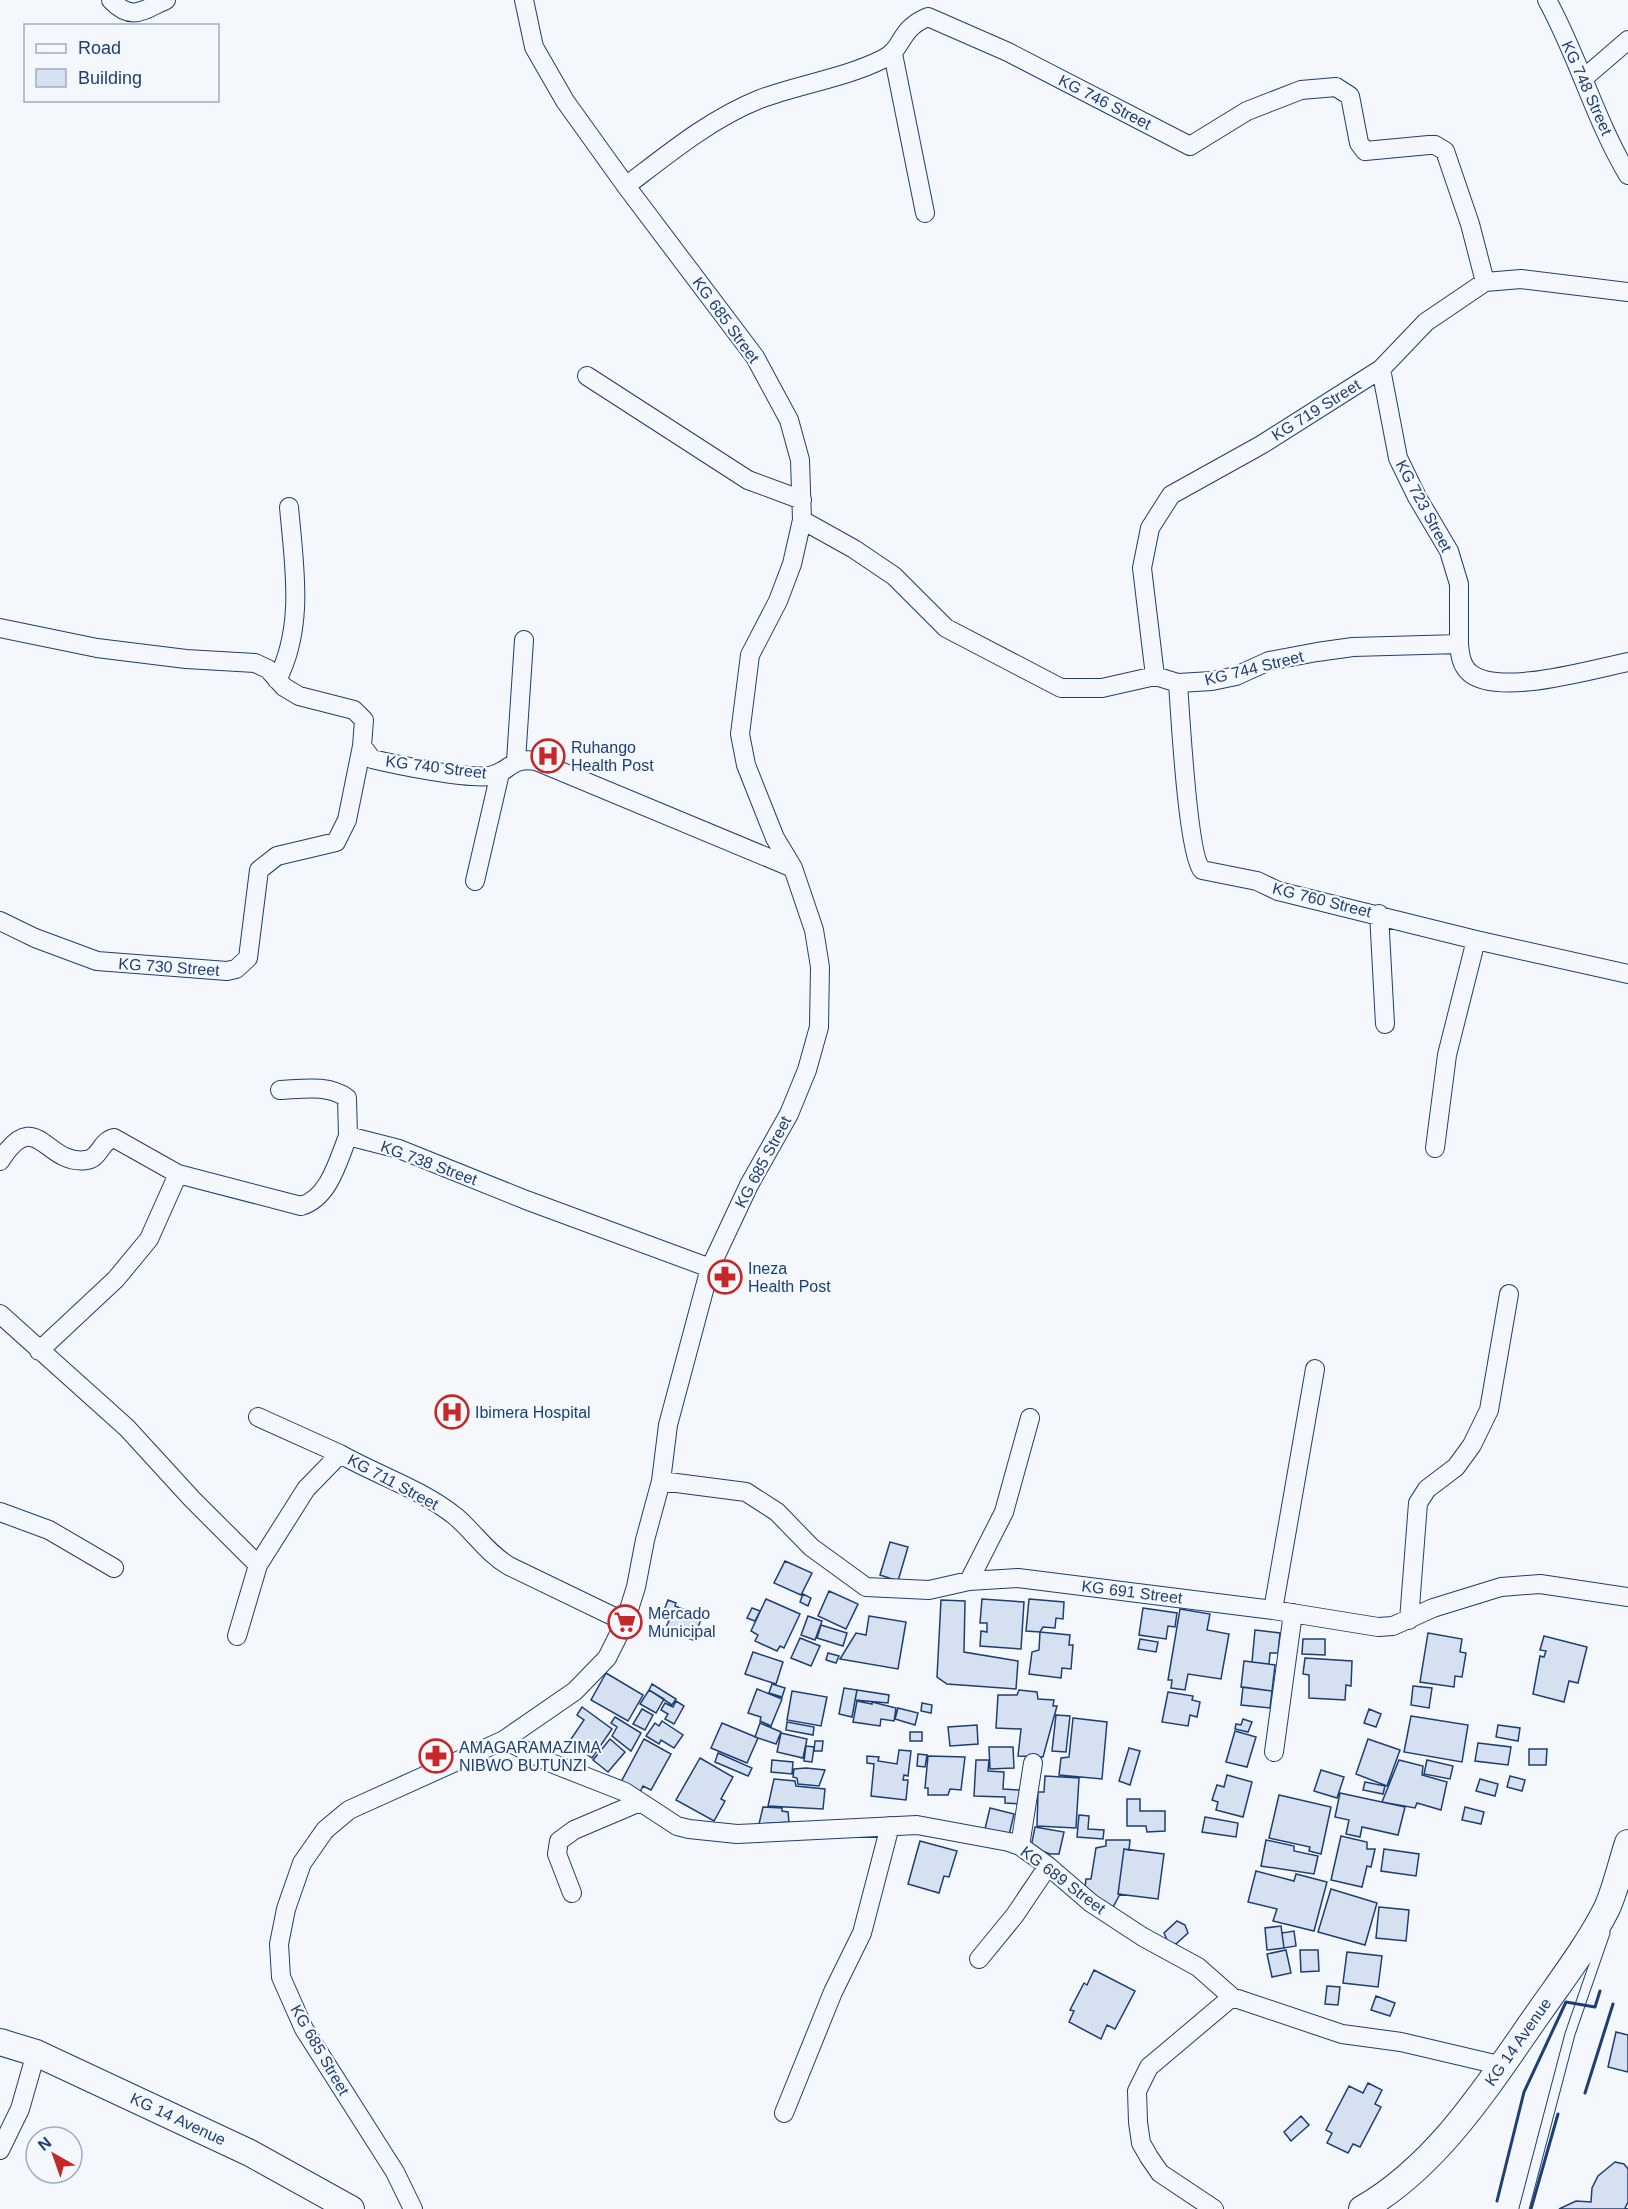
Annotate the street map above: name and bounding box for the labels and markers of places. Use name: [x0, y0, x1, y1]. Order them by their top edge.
hospital icon: Ruhango Health Post: [530, 738, 566, 774]
place label: Ruhango Health Post: [571, 739, 654, 774]
pharmacy icon: Ineza Health Post: [707, 1259, 743, 1295]
place label: Ineza Health Post: [748, 1260, 831, 1295]
hospital icon: Ibimera Hospital: [434, 1394, 470, 1430]
place label: Ibimera Hospital: [475, 1404, 591, 1421]
supermarket icon: Mercado Municipal: [607, 1604, 643, 1640]
place label: Mercado Municipal: [648, 1605, 716, 1640]
pharmacy icon: AMAGARAMAZIMA NIBWO BUTUNZI: [418, 1738, 454, 1774]
place label: AMAGARAMAZIMA NIBWO BUTUNZI: [459, 1739, 602, 1774]

